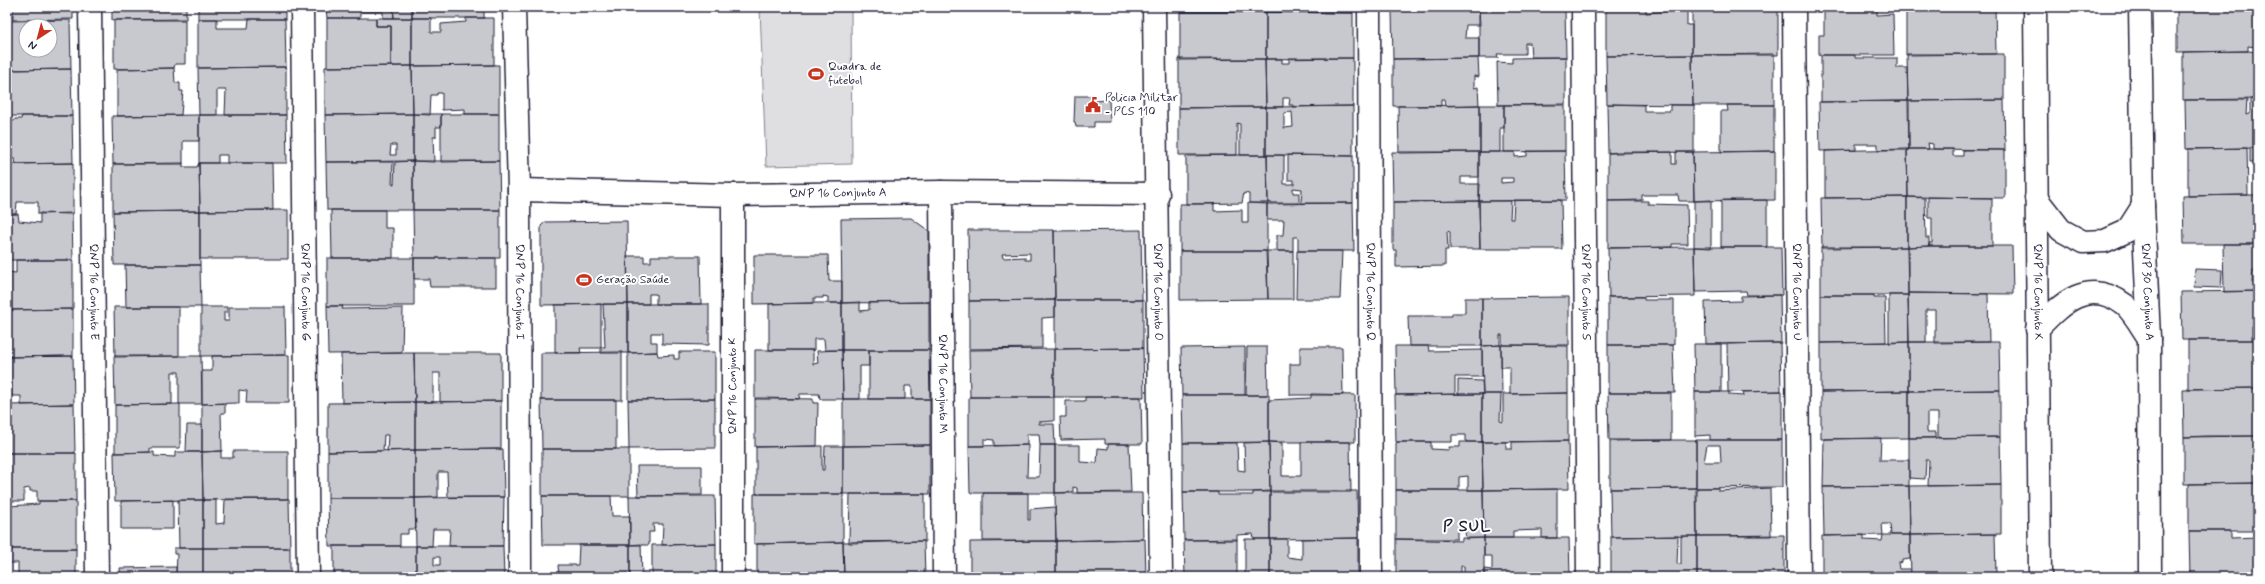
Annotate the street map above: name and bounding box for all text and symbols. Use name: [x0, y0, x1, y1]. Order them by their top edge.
north arrow: [18, 18, 58, 58]
text: N: [26, 37, 40, 53]
place label: Quadra de futebol: [828, 59, 881, 89]
sports icon: Quadra de futebol: [807, 65, 825, 83]
place label: Policia Militar - PCS 110: [1105, 90, 1178, 120]
public building icon: Policia Militar - PCS 110: [1084, 96, 1102, 114]
street label: QNP 16 Conjunto A: [789, 185, 887, 202]
street label: QNP 16 Conjunto Q: [1362, 242, 1378, 342]
street label: QNP 16 Conjunto G: [296, 243, 314, 341]
street label: QNP 16 Conjunto O: [1149, 243, 1166, 341]
street label: QNP 16 Conjunto U: [1788, 243, 1805, 341]
street label: QNP 30 Conjunto A: [2137, 243, 2157, 341]
street label: QNP 16 Conjunto E: [85, 244, 102, 340]
street label: QNP 16 Conjunto I: [511, 244, 527, 340]
street label: QNP 16 Conjunto S: [1577, 244, 1594, 341]
street label: QNP 16 Conjunto X: [2029, 244, 2046, 340]
sports icon: Geração Saúde: [575, 271, 593, 289]
place label: Geração Saúde: [596, 272, 669, 288]
street label: QNP 16 Conjunto M: [934, 334, 951, 434]
street label: QNP 16 Conjunto K: [725, 338, 741, 434]
district label: P SUL: [1443, 516, 1491, 537]

